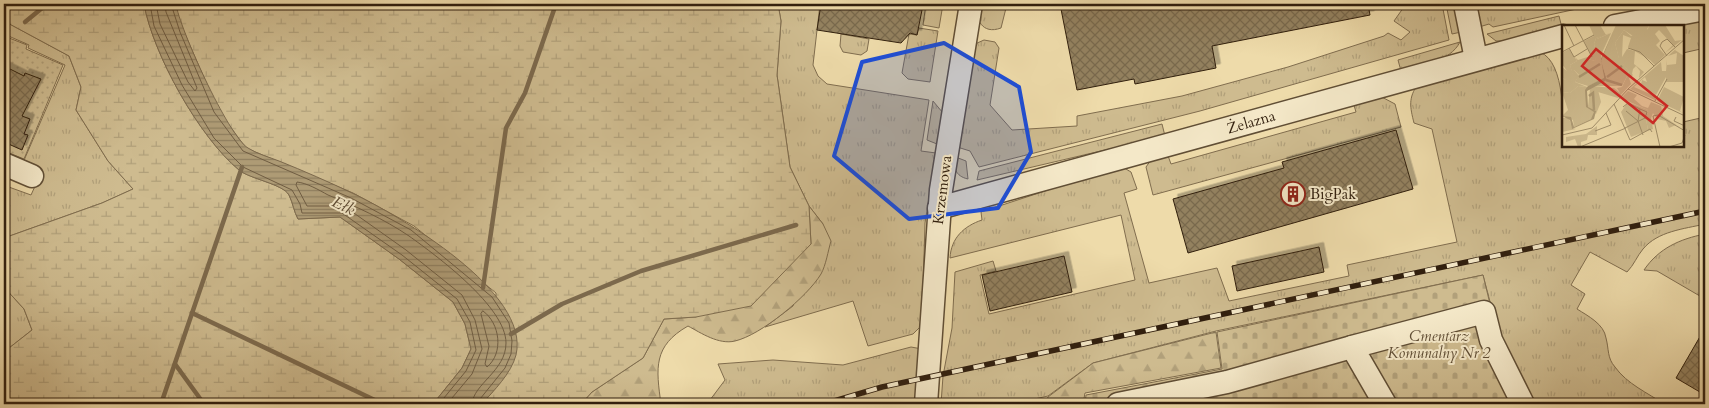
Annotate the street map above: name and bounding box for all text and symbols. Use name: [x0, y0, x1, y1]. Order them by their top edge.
inset map: [1562, 25, 1684, 148]
street label: Żelazna: [1224, 105, 1278, 138]
street label: Krzemowa: [928, 154, 956, 226]
building icon: BigPak: [1280, 181, 1306, 207]
place label: BigPak: [1310, 184, 1356, 204]
water label: Ełk: [328, 191, 359, 221]
park label: Cmentarz Komunalny Nr 2: [1388, 326, 1491, 363]

